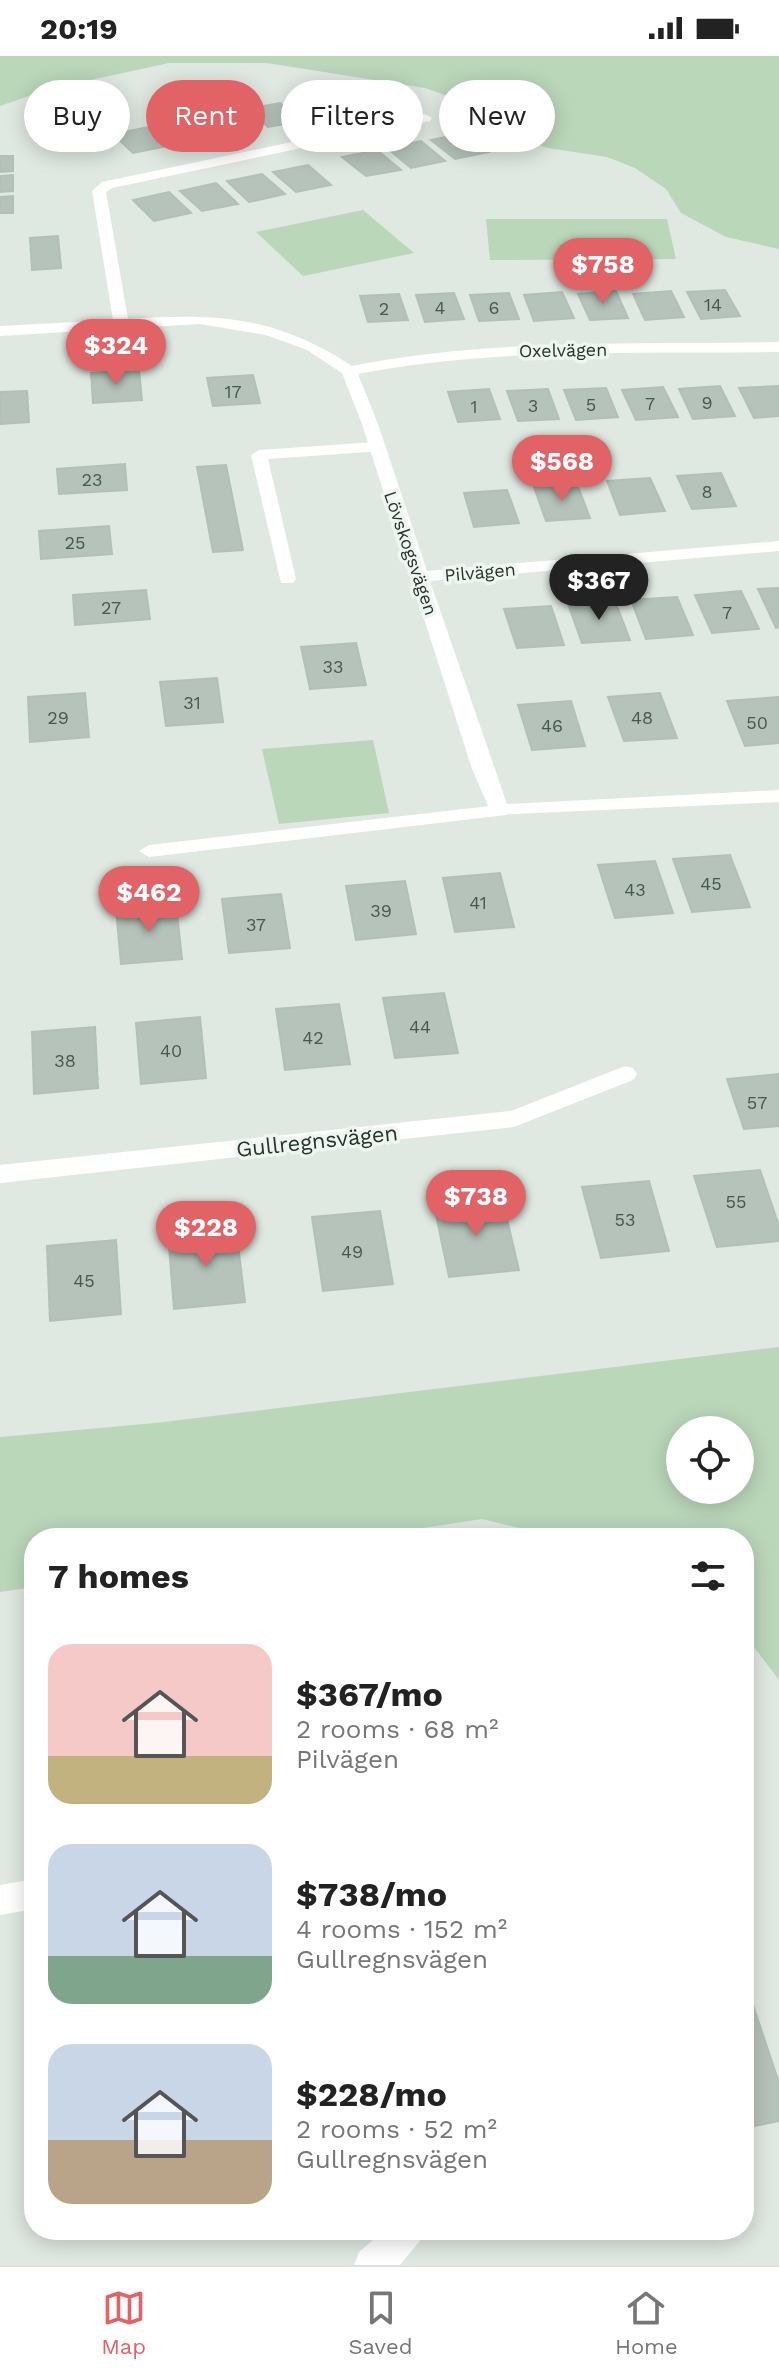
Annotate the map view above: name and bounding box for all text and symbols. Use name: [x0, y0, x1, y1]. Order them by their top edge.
text: 20:19: [40, 11, 118, 46]
chip: Buy: [24, 80, 130, 152]
chip: Rent: [146, 80, 265, 152]
chip: Filters: [281, 80, 423, 152]
chip: New: [439, 80, 555, 152]
pin: $758: [556, 238, 650, 306]
text: $758: [571, 249, 635, 279]
house number: 14: [704, 294, 722, 315]
house number: 4: [435, 297, 446, 318]
house number: 6: [489, 297, 499, 318]
house number: 2: [379, 298, 389, 319]
pin: $324: [69, 319, 163, 387]
text: $324: [84, 330, 148, 360]
street label: Oxelvägen: [519, 339, 607, 361]
house number: 17: [224, 381, 242, 402]
house number: 9: [701, 392, 713, 413]
house number: 7: [645, 393, 655, 414]
house number: 5: [586, 394, 596, 415]
house number: 3: [528, 395, 538, 416]
house number: 1: [470, 396, 478, 417]
pin: $568: [515, 435, 609, 503]
text: $568: [530, 446, 594, 476]
house number: 23: [82, 469, 103, 490]
house number: 8: [701, 481, 713, 502]
street label: Lövskogsvägen: [380, 488, 442, 618]
house number: 25: [65, 532, 85, 553]
pin: $367: [552, 554, 646, 622]
street label: Pilvägen: [444, 558, 516, 586]
text: $367: [567, 565, 631, 595]
house number: 27: [101, 597, 121, 618]
house number: 7: [722, 602, 732, 623]
house number: 33: [323, 656, 344, 677]
house number: 31: [183, 692, 201, 713]
house number: 29: [47, 707, 69, 728]
house number: 48: [631, 707, 653, 728]
house number: 50: [746, 712, 768, 733]
house number: 46: [541, 715, 563, 736]
pin: $462: [102, 866, 196, 934]
house number: 45: [700, 873, 722, 894]
text: $462: [117, 877, 181, 907]
house number: 43: [624, 879, 646, 900]
house number: 41: [469, 892, 487, 913]
house number: 39: [370, 900, 392, 921]
house number: 37: [246, 914, 266, 935]
house number: 44: [409, 1016, 431, 1037]
house number: 42: [302, 1027, 324, 1048]
house number: 40: [160, 1040, 182, 1061]
house number: 38: [54, 1050, 76, 1071]
house number: 57: [747, 1092, 767, 1113]
street label: Gullregnsvägen: [235, 1120, 399, 1162]
pin: $738: [429, 1170, 523, 1238]
text: $738: [444, 1181, 508, 1211]
house number: 55: [726, 1191, 746, 1212]
pin: $228: [159, 1201, 253, 1269]
house number: 53: [615, 1209, 635, 1230]
text: $228: [174, 1212, 238, 1242]
house number: 49: [341, 1241, 363, 1262]
house number: 45: [73, 1270, 95, 1291]
map controls: [666, 1416, 754, 1504]
button: locate: [666, 1416, 754, 1504]
icon: filters: [686, 1554, 730, 1598]
text: 7 homes: [48, 1556, 189, 1596]
text: $367/mo: [296, 1674, 443, 1714]
icon: home: [112, 1676, 208, 1772]
text: 2 rooms · 68 m²: [296, 1714, 498, 1744]
text: Pilvägen: [296, 1744, 399, 1774]
text: $738/mo: [296, 1874, 447, 1914]
icon: home: [112, 1876, 208, 1972]
text: 4 rooms · 152 m²: [296, 1914, 507, 1944]
text: Gullregnsvägen: [296, 1944, 488, 1974]
text: $228/mo: [296, 2074, 447, 2114]
icon: home: [112, 2076, 208, 2172]
text: 2 rooms · 52 m²: [296, 2114, 497, 2144]
text: Gullregnsvägen: [296, 2144, 488, 2174]
tab: Map: [101, 2286, 146, 2359]
tab: Saved: [349, 2286, 412, 2359]
tab: Home: [615, 2286, 678, 2359]

